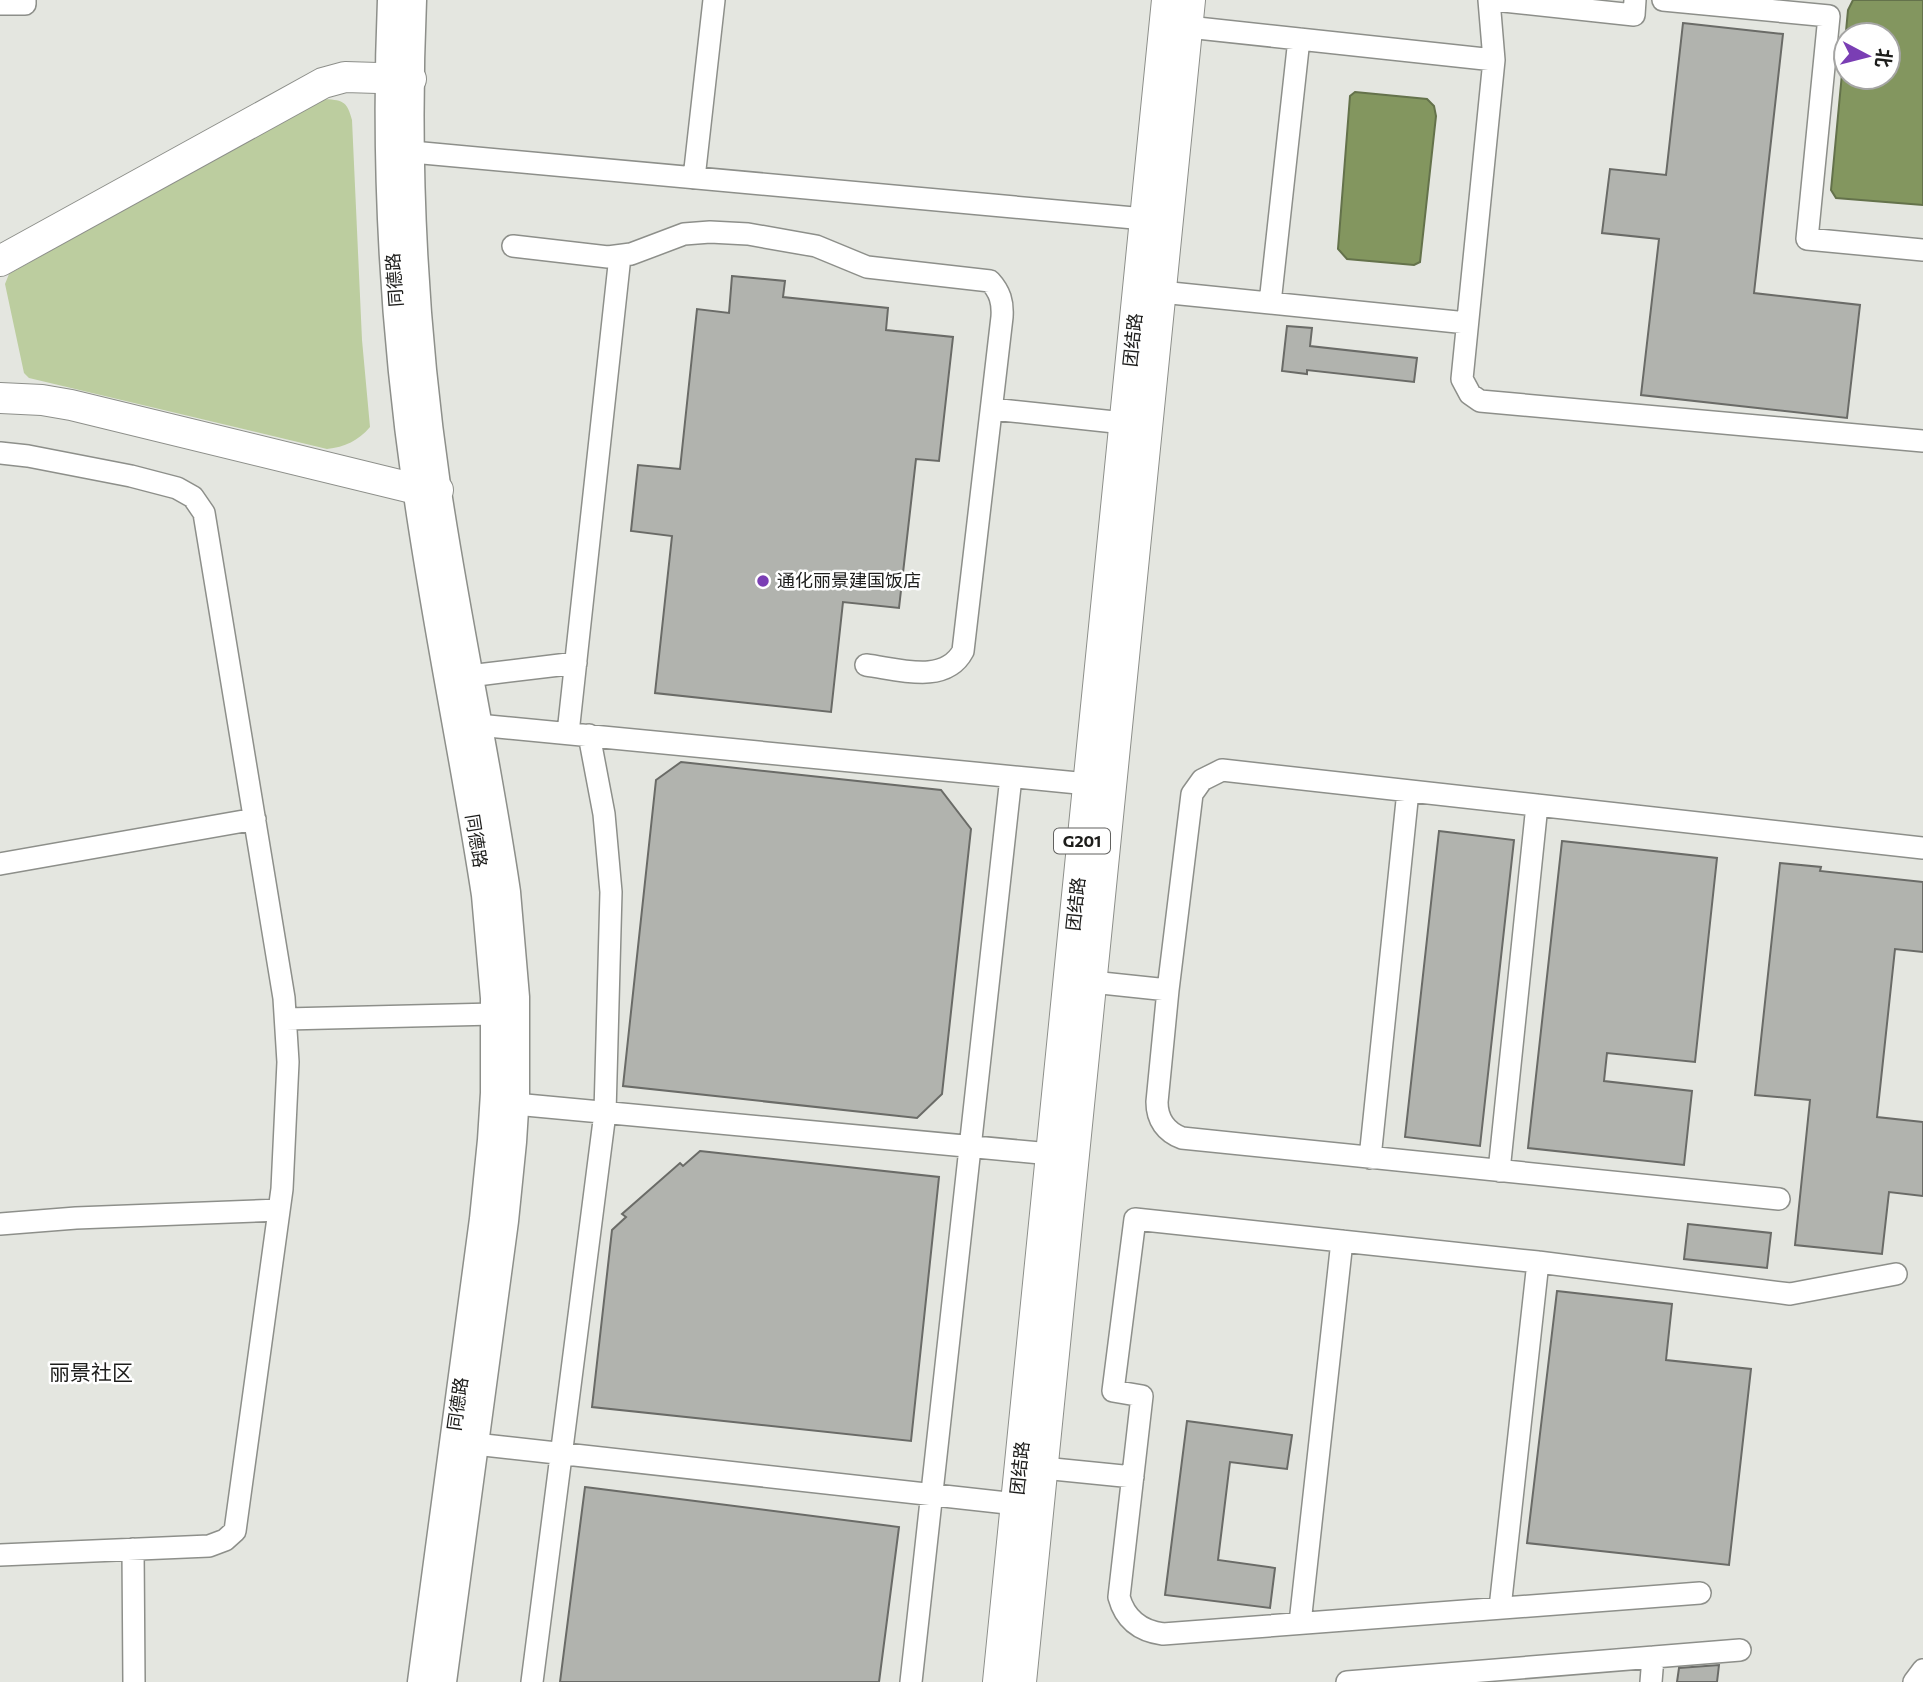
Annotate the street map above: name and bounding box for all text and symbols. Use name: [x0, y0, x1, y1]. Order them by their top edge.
north arrow: [1832, 21, 1902, 91]
text: 北: [1872, 47, 1897, 69]
street label: 同德路: [381, 252, 407, 308]
street label: 团结路: [1118, 312, 1146, 368]
place label: 通化丽景建国饭店: [777, 569, 921, 591]
marker: 通化丽景建国饭店: [755, 573, 771, 589]
street label: 同德路: [462, 812, 492, 869]
road number: G201: [1054, 828, 1110, 854]
street label: 团结路: [1061, 876, 1089, 932]
district label: 丽景社区: [49, 1359, 133, 1384]
street label: 同德路: [442, 1376, 472, 1432]
street label: 团结路: [1005, 1440, 1033, 1496]

